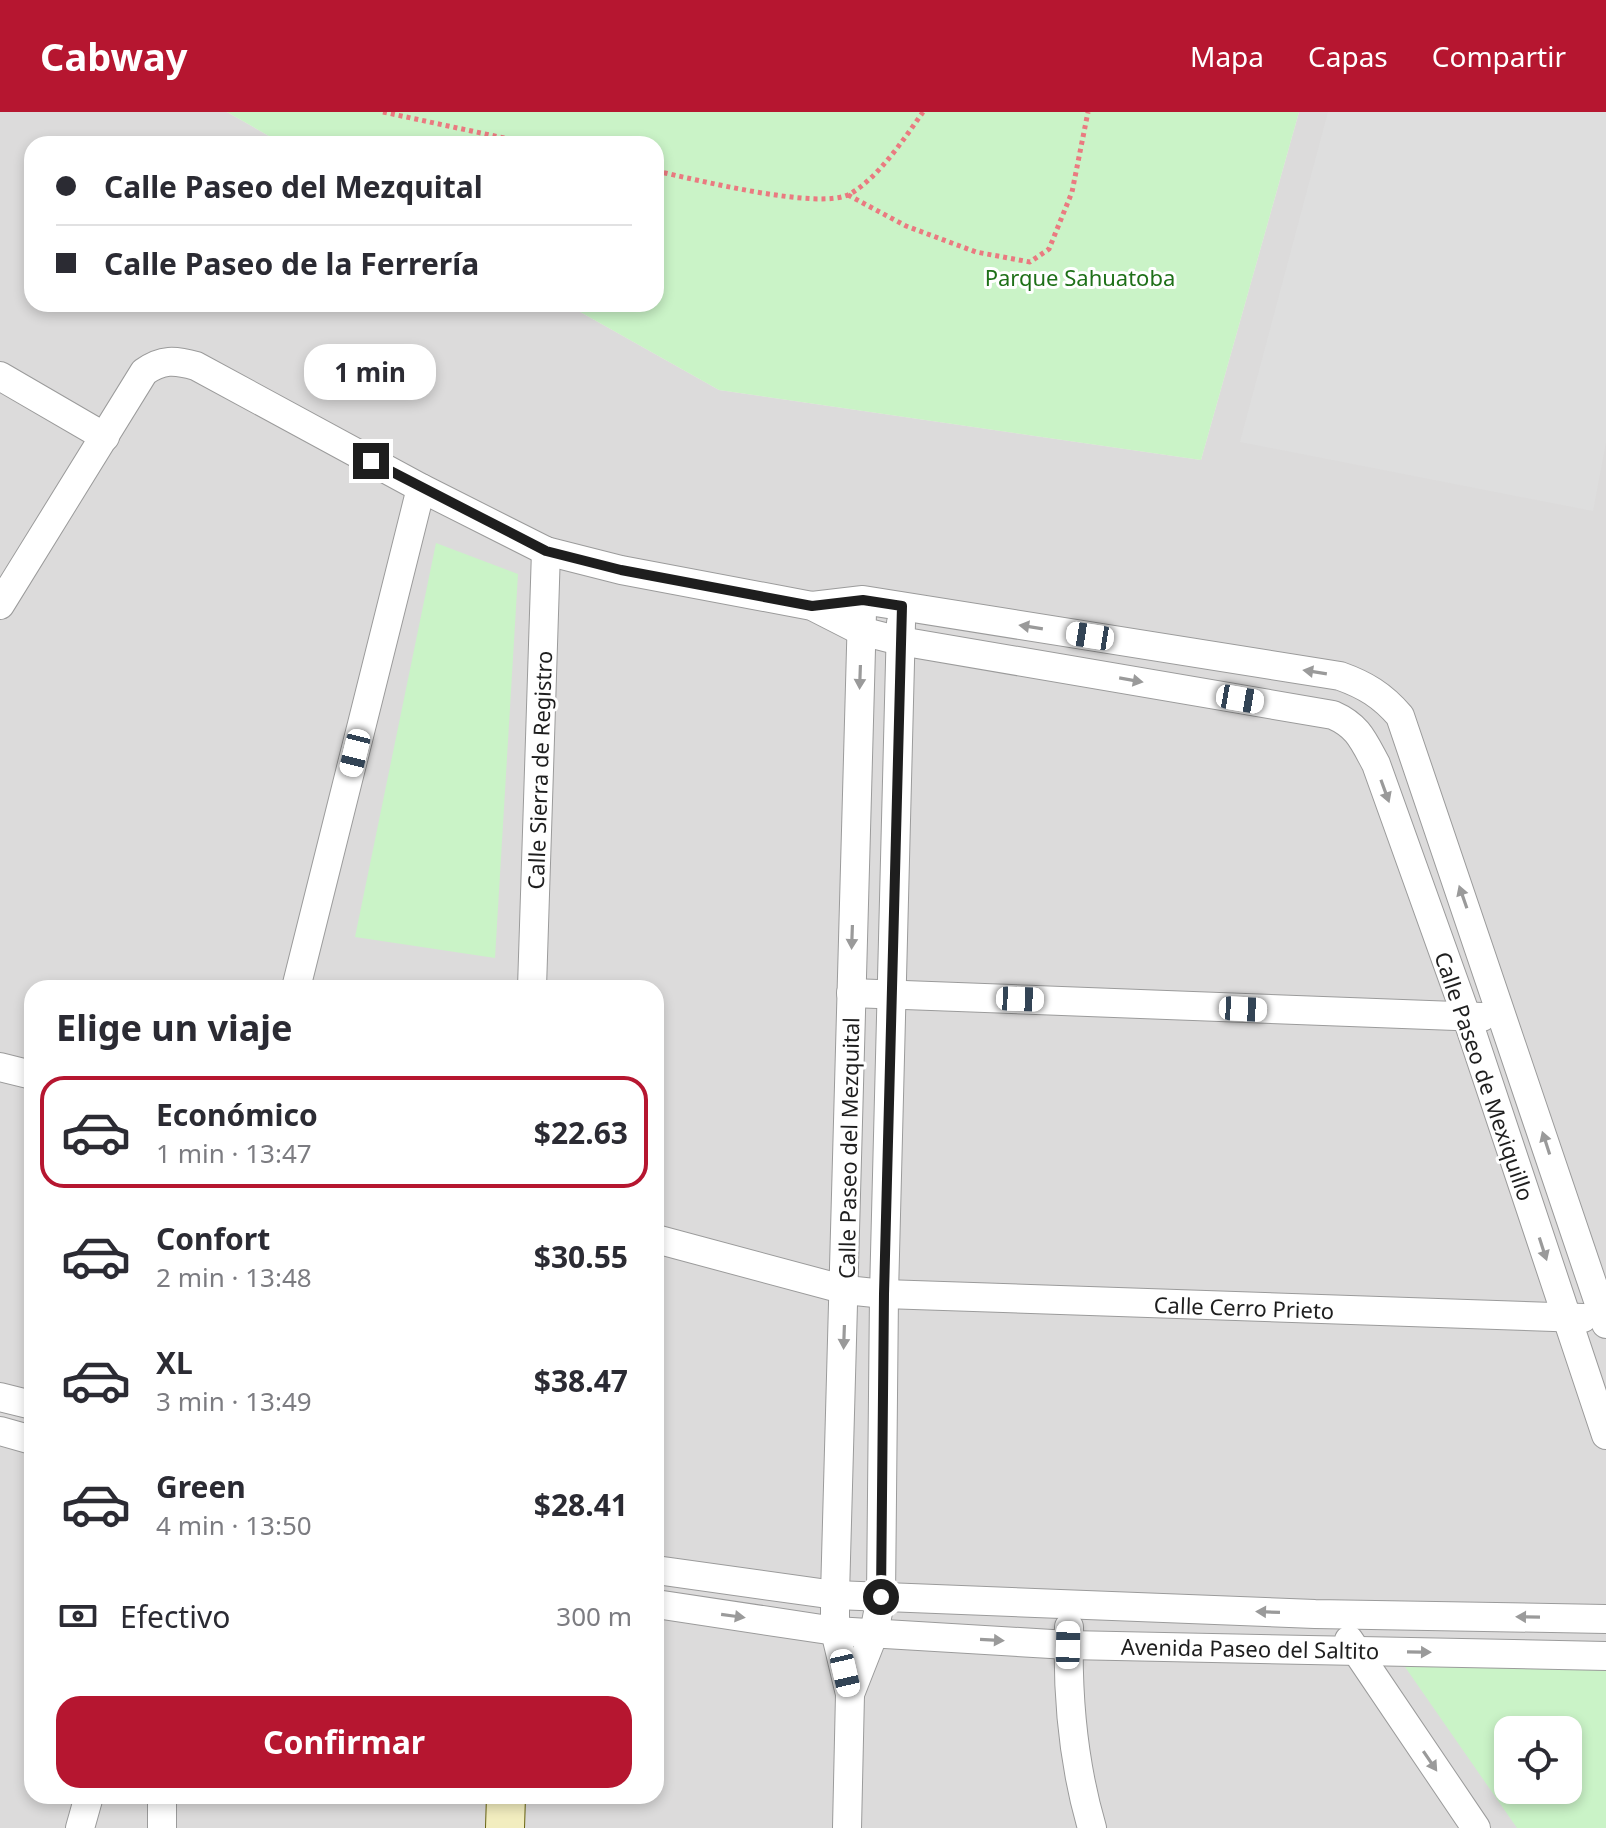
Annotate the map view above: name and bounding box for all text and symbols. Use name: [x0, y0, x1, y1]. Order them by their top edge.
text: Cabway: [40, 30, 187, 82]
text: Mapa: [1190, 37, 1264, 75]
text: Capas: [1308, 37, 1388, 75]
text: Compartir: [1432, 37, 1566, 75]
text: Calle Paseo del Mezquital: [104, 166, 483, 207]
text: Calle Paseo de la Ferrería: [104, 243, 479, 284]
park label: Parque Sahuatoba: [985, 262, 1175, 292]
callout: 1 min: [305, 345, 437, 401]
text: 1 min: [334, 354, 406, 390]
route end: [353, 443, 389, 479]
one-way arrow: [1018, 620, 1043, 632]
car: [1064, 620, 1116, 652]
street label: Calle Sierra de Registro: [520, 650, 558, 890]
one-way arrow: [854, 665, 867, 690]
one-way arrow: [1302, 665, 1327, 678]
one-way arrow: [1119, 675, 1144, 687]
car: [1214, 683, 1266, 715]
car: [338, 727, 372, 779]
one-way arrow: [1380, 779, 1392, 803]
one-way arrow: [1456, 885, 1468, 909]
one-way arrow: [846, 925, 859, 950]
street label: Calle Paseo de Mexiquillo: [1428, 947, 1542, 1205]
car: [996, 986, 1044, 1012]
car: [1218, 996, 1268, 1022]
text: Elige un viaje: [56, 1003, 293, 1052]
street label: Calle Paseo del Mezquital: [831, 1017, 865, 1279]
text: Económico: [156, 1094, 318, 1135]
icon: car: [60, 1096, 132, 1168]
text: $22.63: [534, 1112, 628, 1153]
one-way arrow: [1540, 1131, 1552, 1155]
text: 1 min · 13:47: [156, 1135, 312, 1171]
text: Confort: [156, 1218, 270, 1259]
icon: car: [60, 1220, 132, 1292]
text: $30.55: [534, 1236, 628, 1277]
one-way arrow: [1537, 1237, 1549, 1261]
text: 2 min · 13:48: [156, 1259, 312, 1295]
street label: Calle Cerro Prieto: [1153, 1289, 1335, 1325]
one-way arrow: [838, 1325, 851, 1350]
text: XL: [156, 1342, 193, 1383]
icon: car: [60, 1344, 132, 1416]
text: $38.47: [534, 1360, 628, 1401]
text: 3 min · 13:49: [156, 1383, 312, 1419]
text: Green: [156, 1466, 246, 1507]
icon: car: [60, 1468, 132, 1540]
text: $28.41: [534, 1484, 628, 1525]
text: 4 min · 13:50: [156, 1507, 312, 1543]
route start: [863, 1579, 899, 1615]
icon: cash: [56, 1594, 100, 1638]
text: Efectivo: [120, 1596, 230, 1637]
text: 300 m: [556, 1598, 632, 1634]
one-way arrow: [1255, 1606, 1280, 1619]
one-way arrow: [721, 1610, 746, 1623]
one-way arrow: [1515, 1611, 1540, 1624]
car: [1056, 1621, 1080, 1669]
street label: Avenida Paseo del Saltito: [1121, 1631, 1379, 1665]
one-way arrow: [980, 1634, 1005, 1647]
one-way arrow: [1407, 1645, 1432, 1658]
car: [828, 1647, 862, 1699]
button: Confirmar: [56, 1696, 632, 1788]
map controls: [1494, 1716, 1582, 1804]
button: locate: [1494, 1716, 1582, 1804]
one-way arrow: [1422, 1750, 1437, 1771]

